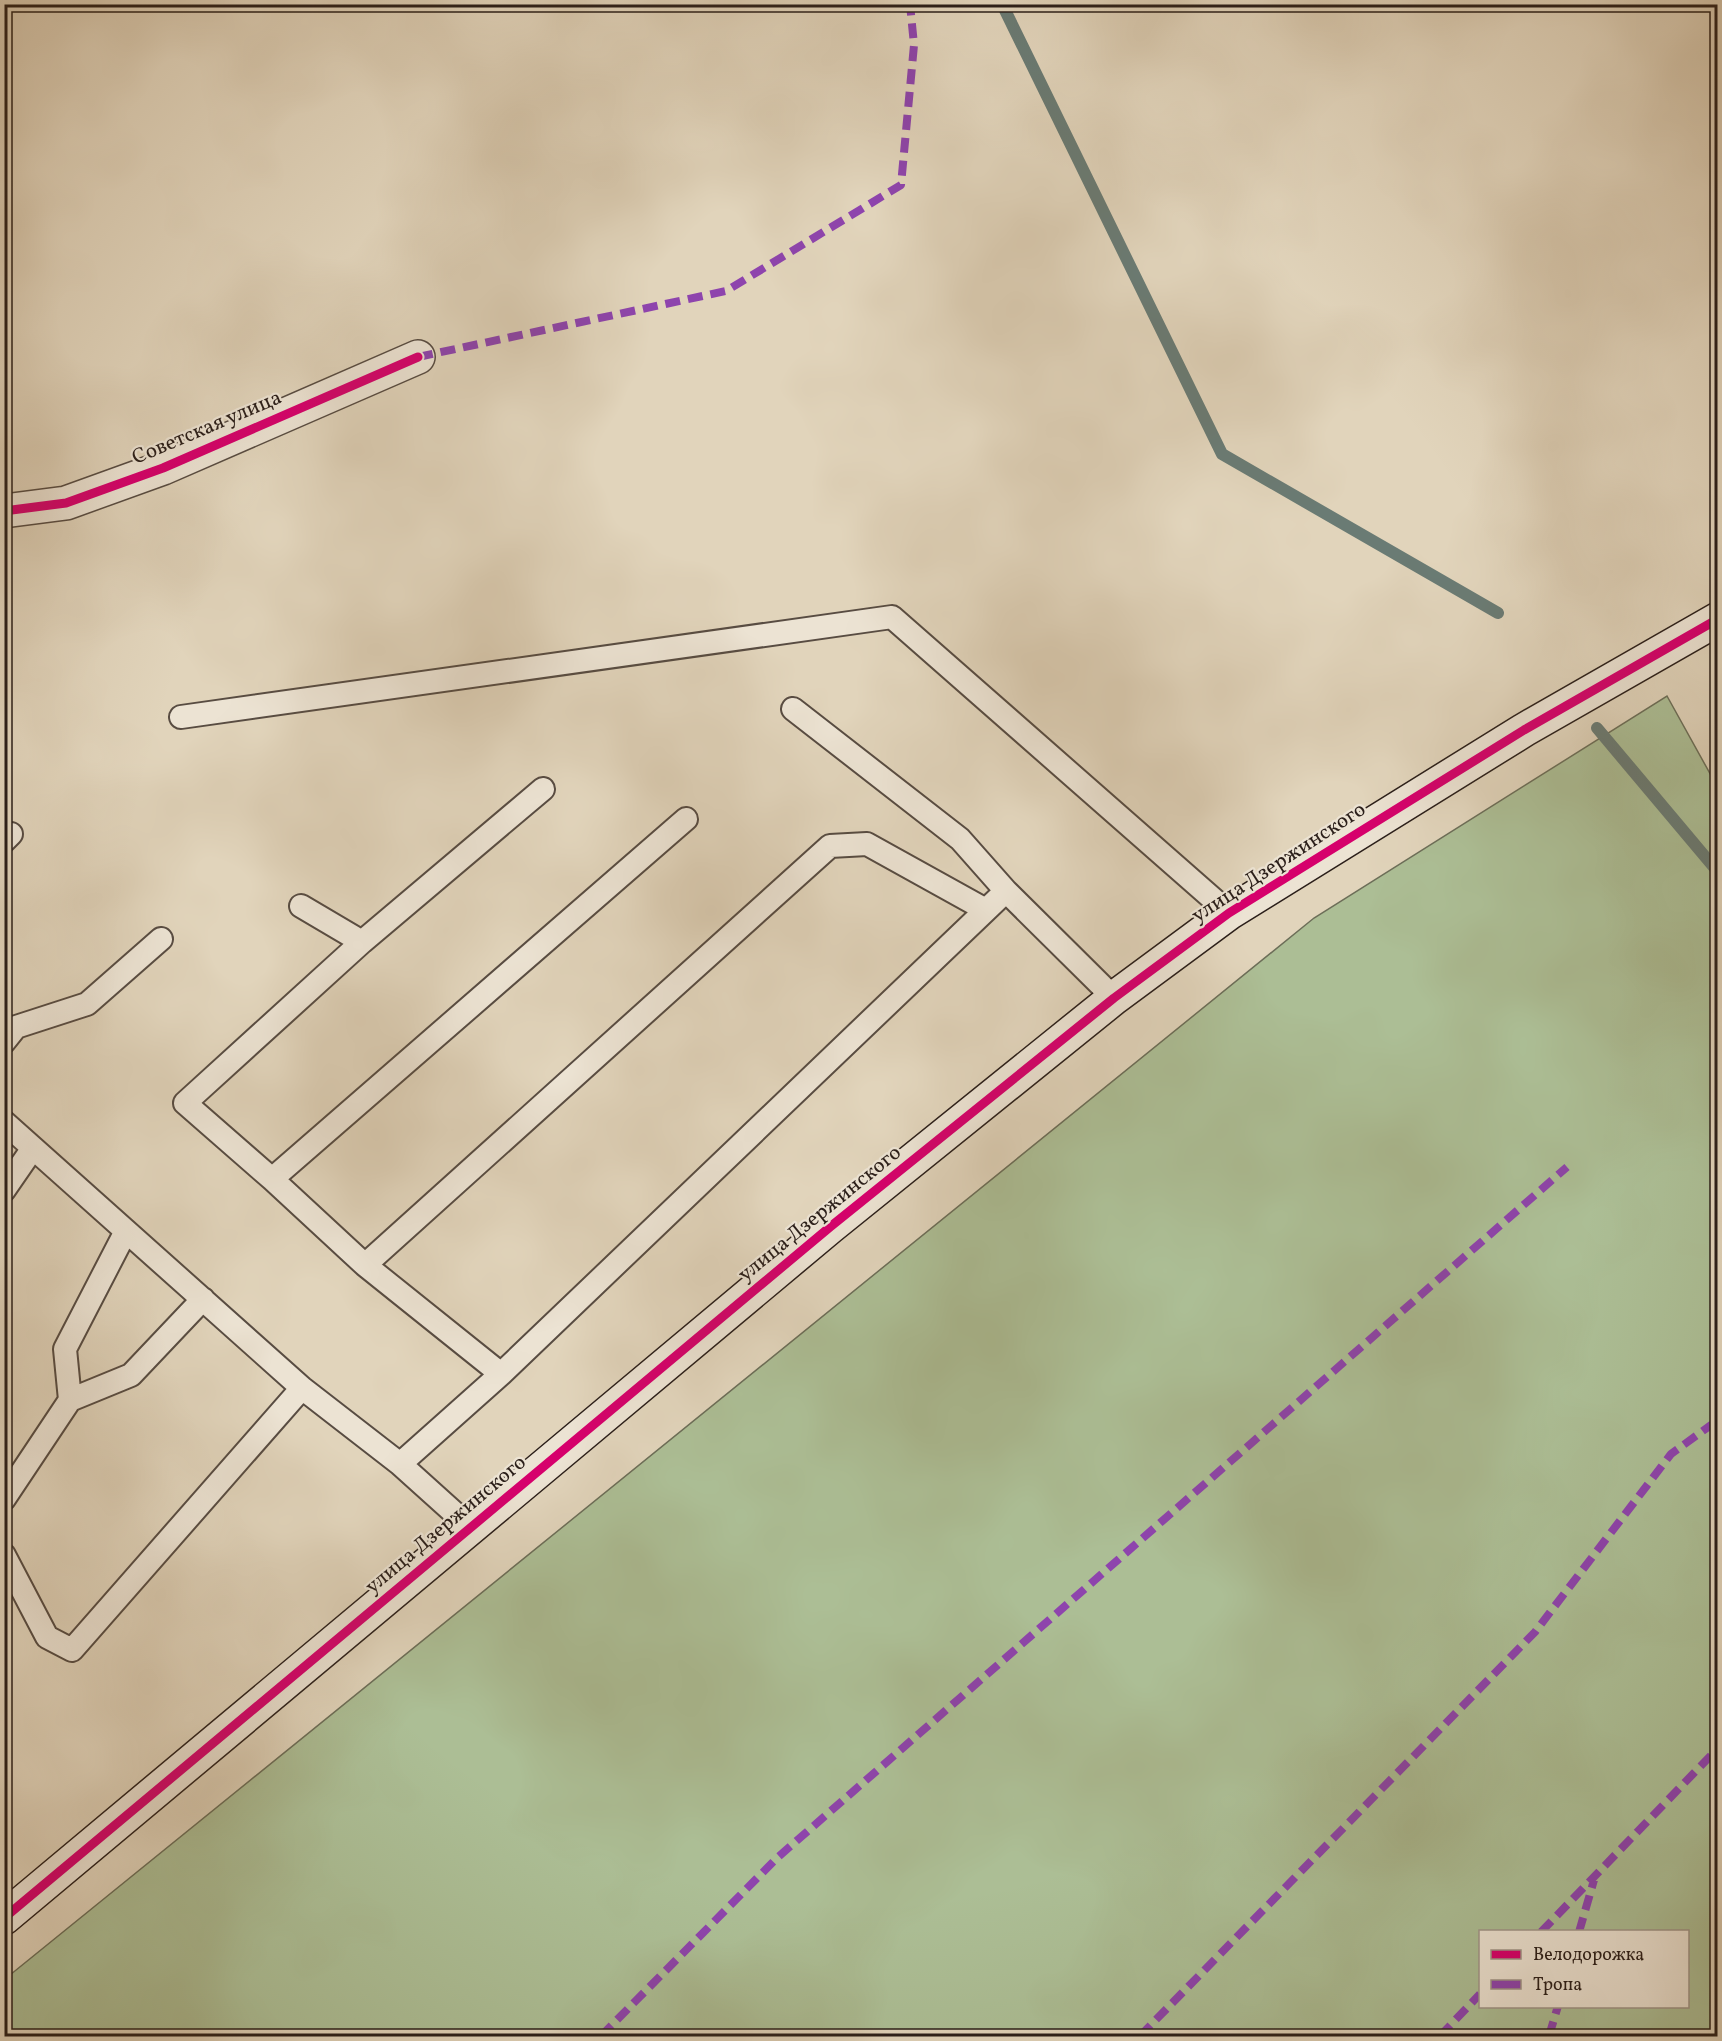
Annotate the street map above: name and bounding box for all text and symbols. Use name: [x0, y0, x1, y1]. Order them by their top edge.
street label: Советская улица: [128, 383, 286, 473]
street label: улица Дзержинского: [1186, 796, 1372, 930]
street label: улица Дзержинского: [732, 1139, 908, 1289]
street label: улица Дзержинского: [359, 1449, 533, 1601]
legend: [1479, 1930, 1689, 2008]
text: Велодорожка: [1533, 1943, 1644, 1968]
text: Тропа: [1533, 1973, 1582, 1998]

